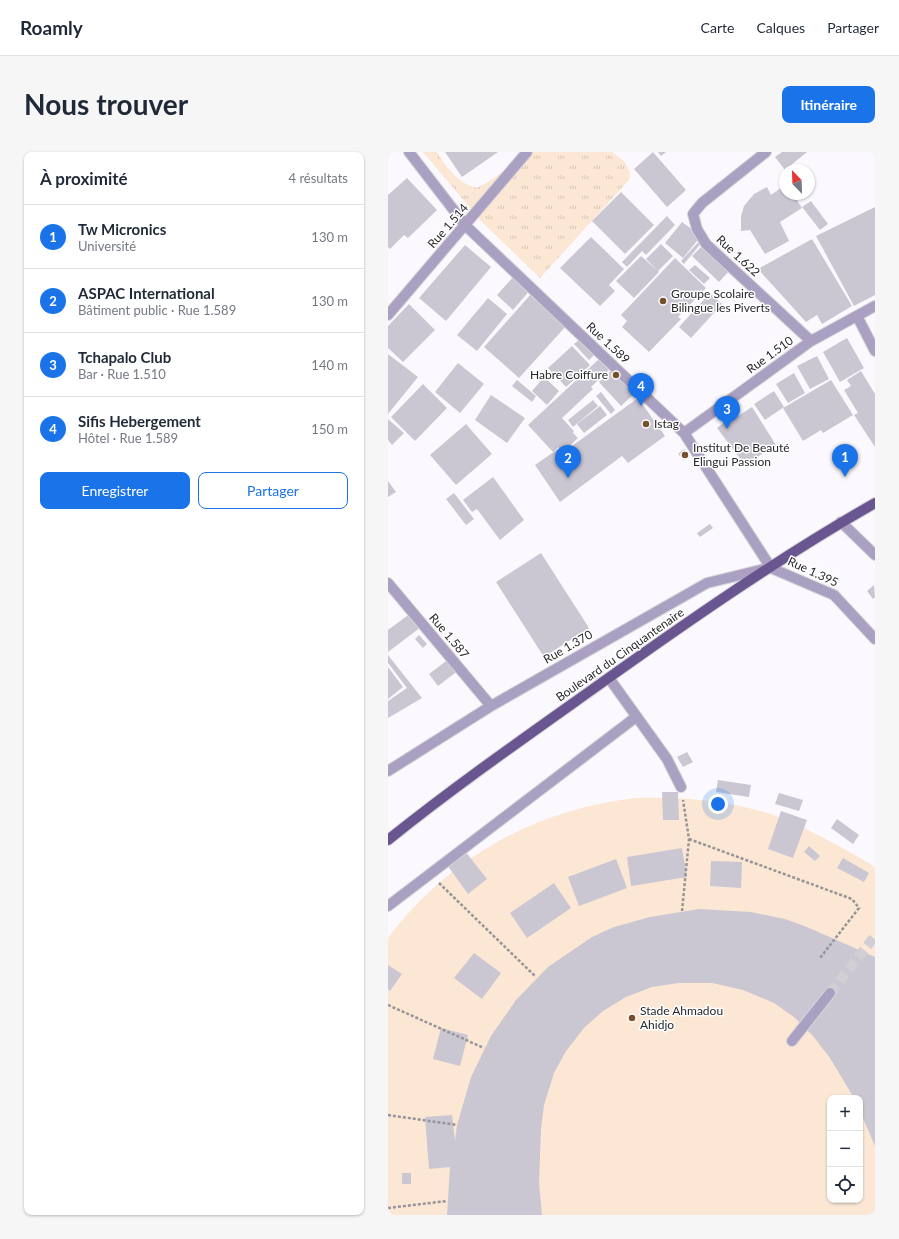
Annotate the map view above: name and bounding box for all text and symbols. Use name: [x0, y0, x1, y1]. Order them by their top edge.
text: Roamly: [20, 16, 83, 39]
text: Carte: [701, 19, 734, 36]
text: Calques: [756, 19, 805, 36]
text: Partager: [827, 19, 879, 36]
button: Itinéraire: [782, 86, 875, 123]
text: Nous trouver: [24, 87, 188, 121]
north arrow: [779, 164, 815, 200]
text: À proximité: [40, 168, 128, 189]
text: 4 résultats: [289, 170, 348, 186]
street label: Rue 1.514: [424, 200, 471, 251]
text: Tw Micronics: [78, 220, 166, 238]
text: 1: [49, 229, 57, 245]
text: 130 m: [311, 229, 348, 245]
street label: Rue 1.622: [713, 232, 763, 280]
text: Université: [78, 238, 136, 254]
text: ASPAC International: [78, 284, 215, 302]
place label: Groupe Scolaire Bilingue les Piverts: [671, 286, 770, 315]
text: 2: [49, 293, 57, 309]
text: 130 m: [311, 293, 348, 309]
marker: Groupe Scolaire Bilingue les Piverts: [658, 296, 668, 306]
text: Bâtiment public · Rue 1.589: [78, 302, 236, 318]
street label: Rue 1.589: [583, 319, 633, 367]
street label: Rue 1.510: [743, 333, 796, 377]
text: Tchapalo Club: [78, 348, 171, 366]
text: 3: [49, 357, 57, 373]
text: 140 m: [311, 357, 348, 373]
text: Bar · Rue 1.510: [78, 366, 166, 382]
place label: Habre Coiffure: [530, 367, 608, 382]
marker: Habre Coiffure: [611, 370, 621, 380]
pin: 4: [628, 373, 654, 406]
pin: 3: [714, 396, 740, 429]
text: Sifis Hebergement: [78, 412, 201, 430]
place label: Istag: [654, 416, 679, 431]
marker: Istag: [641, 419, 651, 429]
text: 4: [49, 421, 57, 437]
text: 150 m: [311, 421, 348, 437]
text: Hôtel · Rue 1.589: [78, 430, 178, 446]
place label: Institut De Beauté Elingui Passion: [693, 440, 790, 469]
pin: 1: [832, 444, 858, 477]
pin: 2: [555, 445, 581, 478]
marker: Institut De Beauté Elingui Passion: [680, 450, 690, 460]
button: Enregistrer: [40, 472, 190, 509]
button: Partager: [198, 472, 348, 509]
street label: Rue 1.395: [786, 553, 841, 590]
street label: Boulevard du Cinquantenaire: [553, 605, 687, 705]
street label: Rue 1.587: [426, 610, 473, 661]
street label: Rue 1.370: [541, 627, 595, 667]
your location: [708, 794, 728, 814]
place label: Stade Ahmadou Ahidjo: [640, 1003, 723, 1032]
marker: Stade Ahmadou Ahidjo: [627, 1013, 637, 1023]
map controls: [827, 1095, 863, 1203]
button: +: [827, 1095, 863, 1131]
button: −: [827, 1131, 863, 1167]
button: locate: [827, 1167, 863, 1203]

